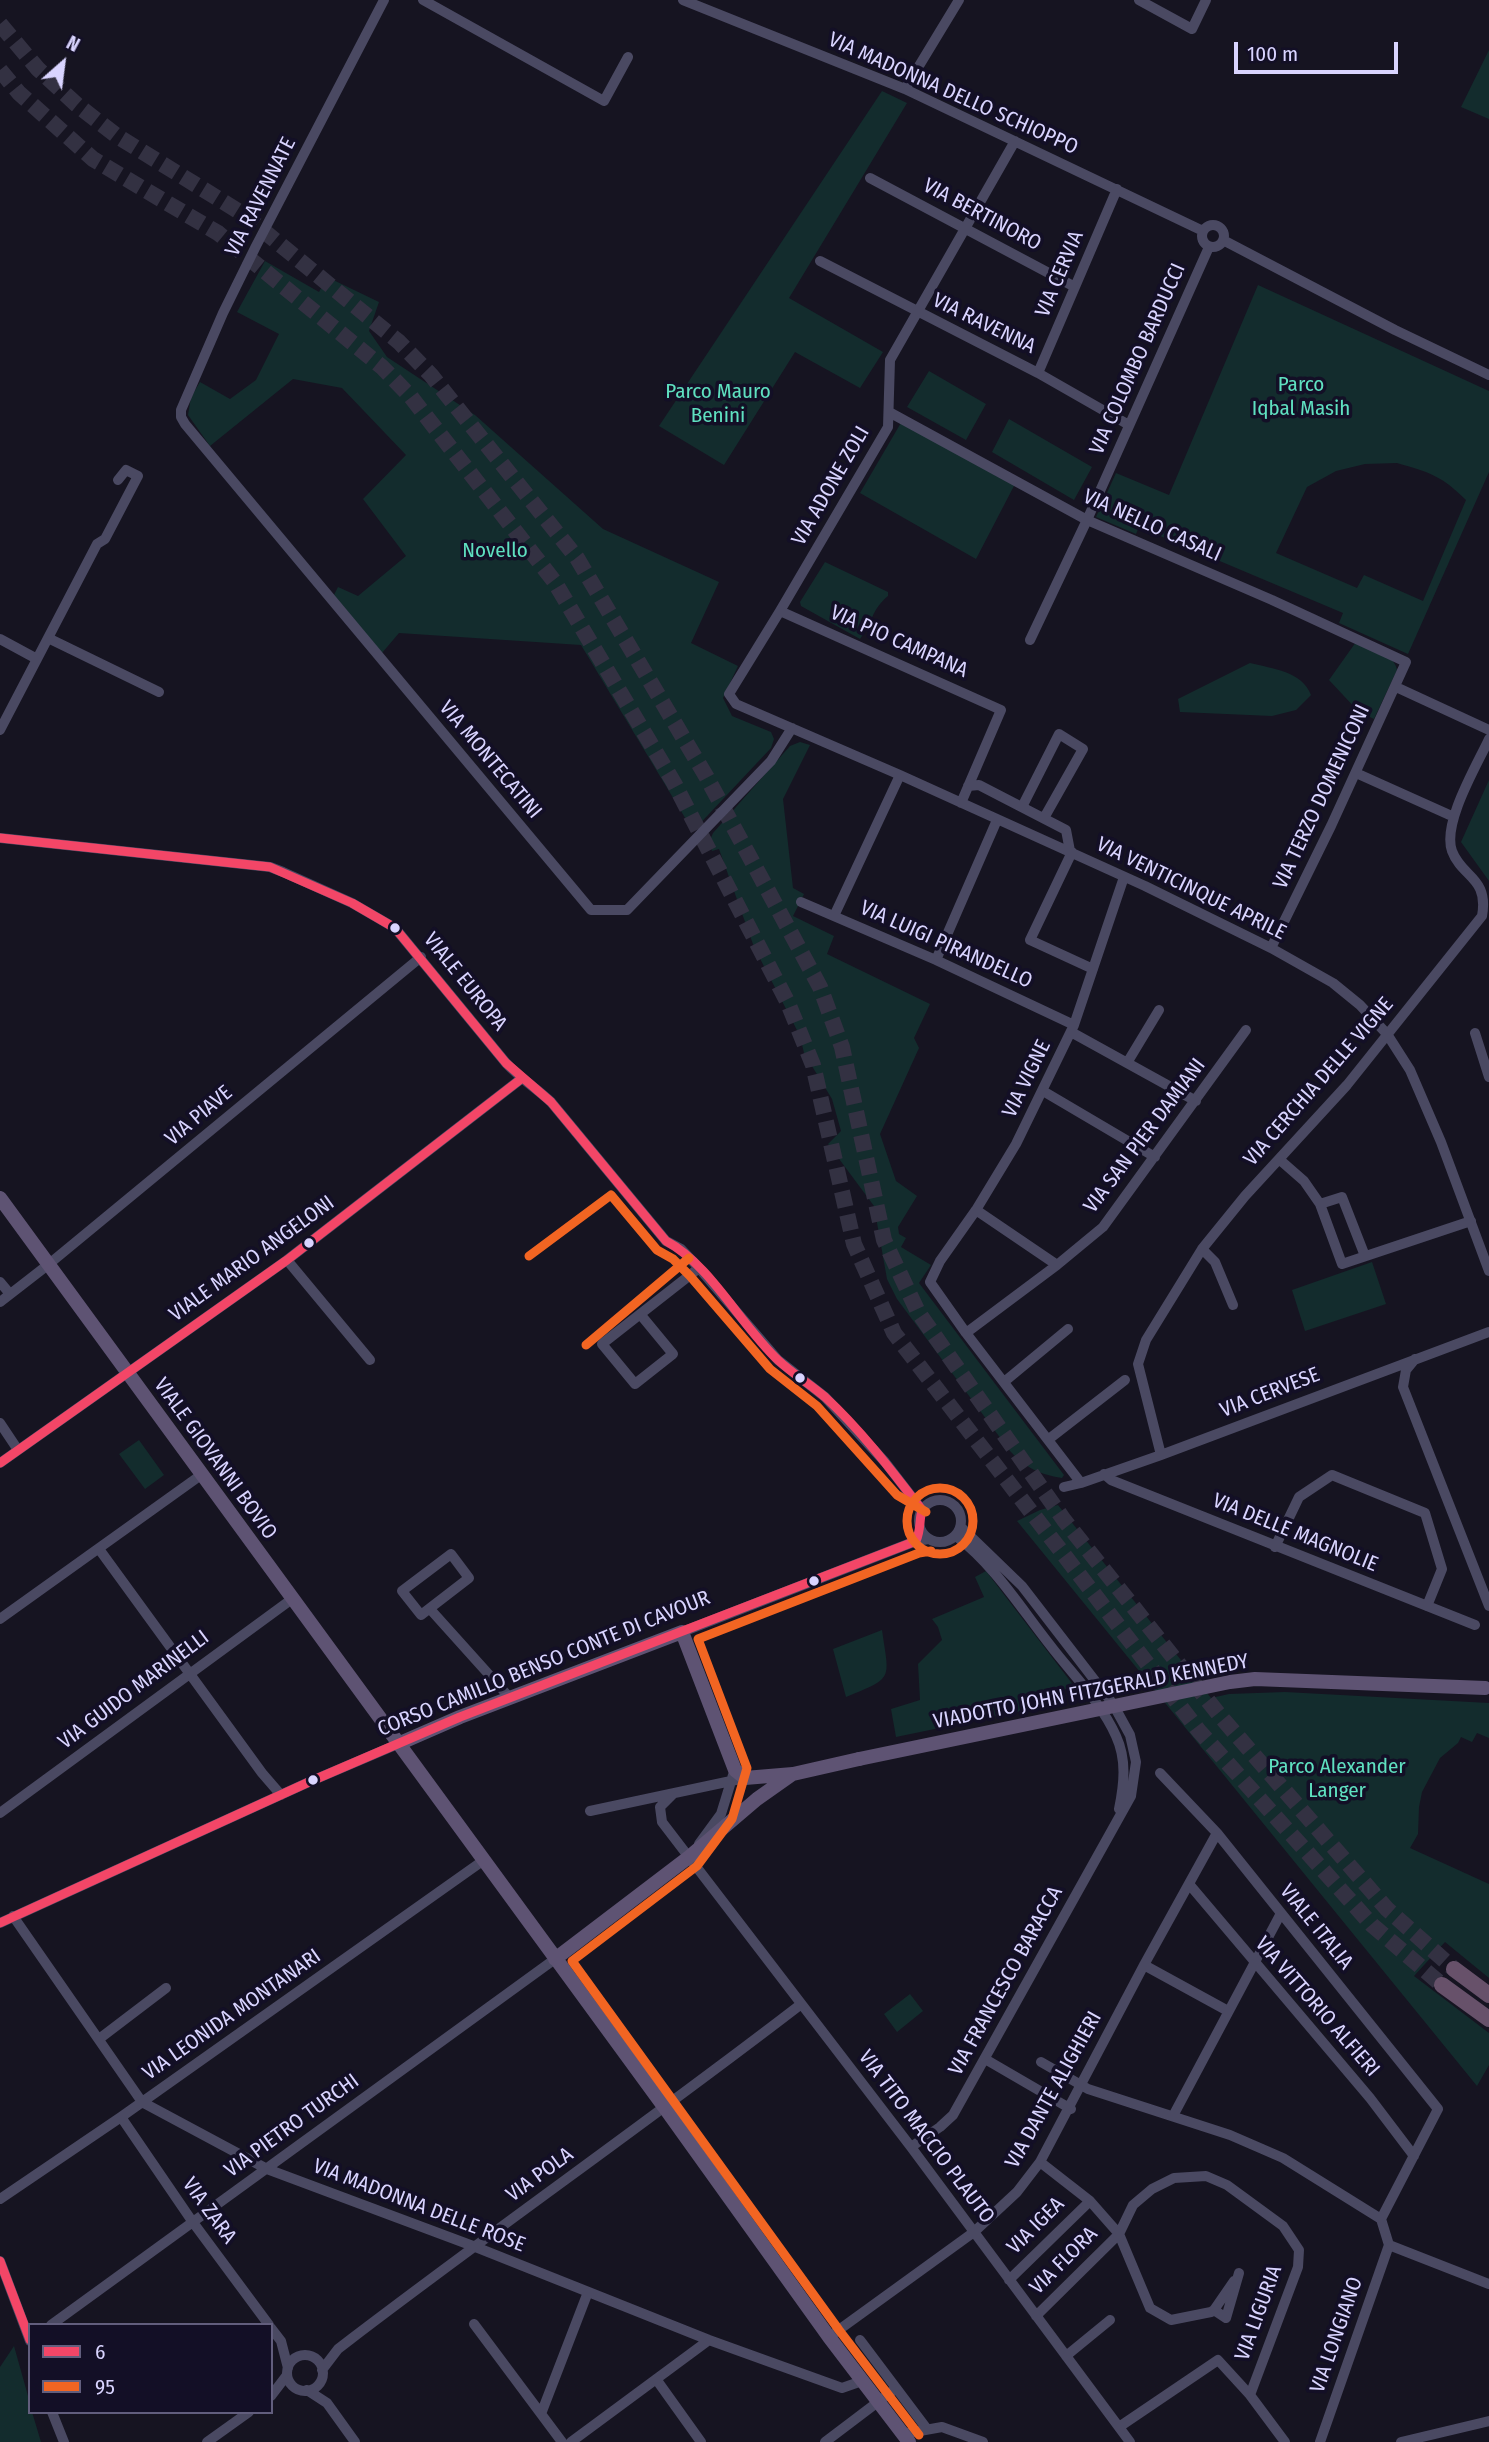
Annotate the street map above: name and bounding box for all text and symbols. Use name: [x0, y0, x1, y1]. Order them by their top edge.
street label: VIA MADONNA DELLO SCHIOPPO: [824, 27, 1082, 161]
north arrow: [28, 28, 98, 98]
scale bar: [1237, 28, 1402, 72]
text: N: [63, 31, 84, 57]
text: 100 m: [1247, 41, 1298, 67]
street label: VIA RAVENNATE: [220, 133, 302, 261]
street label: VIA BERTINORO: [919, 173, 1045, 257]
street label: VIA CERVIA: [1031, 227, 1089, 321]
street label: VIA COLOMBO BARDUCCI: [1085, 260, 1191, 458]
street label: VIA RAVENNA: [928, 288, 1040, 360]
park label: Parco Iqbal Masih: [1252, 372, 1350, 422]
park label: Parco Mauro Benini: [665, 379, 771, 429]
street label: VIA ADONE ZOLI: [787, 422, 875, 550]
street label: VIA NELLO CASALI: [1079, 484, 1225, 568]
park label: Novello: [462, 538, 528, 564]
street label: VIA PIO CAMPANA: [826, 600, 972, 684]
street label: VIA MONTECATINI: [433, 696, 547, 824]
street label: VIA TERZO DOMENICONI: [1268, 701, 1376, 893]
street label: VIA VENTICINQUE APRILE: [1092, 832, 1290, 946]
street label: VIA LUIGI PIRANDELLO: [856, 896, 1036, 994]
unlabelled marker: [388, 921, 402, 935]
street label: VIALE EUROPA: [418, 928, 512, 1036]
street label: VIA CERCHIA DELLE VIGNE: [1239, 993, 1399, 1171]
street label: VIA VIGNE: [997, 1036, 1057, 1122]
street label: VIA SAN PIER DAMIANI: [1079, 1054, 1211, 1218]
street label: VIA PIAVE: [160, 1081, 238, 1151]
street label: VIALE MARIO ANGELONI: [165, 1191, 339, 1327]
unlabelled marker: [302, 1236, 316, 1250]
street label: VIA CERVESE: [1217, 1362, 1323, 1424]
unlabelled marker: [793, 1371, 807, 1385]
street label: VIALE GIOVANNI BOVIO: [148, 1373, 282, 1545]
street label: VIA DELLE MAGNOLIE: [1209, 1488, 1381, 1578]
unlabelled marker: [807, 1574, 821, 1588]
street label: CORSO CAMILLO BENSO CONTE DI CAVOUR: [374, 1586, 714, 1742]
street label: VIA GUIDO MARINELLI: [54, 1625, 214, 1755]
street label: VIADOTTO JOHN FITZGERALD KENNEDY: [931, 1649, 1251, 1735]
park label: Parco Alexander Langer: [1268, 1754, 1406, 1804]
unlabelled marker: [306, 1773, 320, 1787]
street label: VIALE ITALIA: [1274, 1879, 1358, 1975]
street label: VIA FRANCESCO BARACCA: [943, 1882, 1069, 2080]
street label: VIA VITTORIO ALFIERI: [1249, 1932, 1385, 2082]
street label: VIA LEONIDA MONTANARI: [138, 1944, 326, 2086]
street label: VIA DANTE ALIGHIERI: [1000, 2007, 1108, 2173]
street label: VIA TITO MACCIO PLAUTO: [853, 2045, 999, 2229]
street label: VIA PIETRO TURCHI: [220, 2069, 364, 2183]
street label: VIA POLA: [502, 2142, 578, 2208]
street label: VIA MADONNA DELLE ROSE: [309, 2154, 529, 2258]
street label: VIA ZARA: [177, 2173, 241, 2249]
street label: VIA IGEA: [1002, 2192, 1070, 2260]
street label: VIA FLORA: [1025, 2222, 1103, 2300]
street label: VIA LIGURIA: [1230, 2262, 1288, 2364]
street label: VIA LONGIANO: [1305, 2274, 1369, 2396]
legend: [28, 2323, 273, 2414]
text: 6: [95, 2339, 105, 2365]
text: 95: [95, 2374, 115, 2400]

